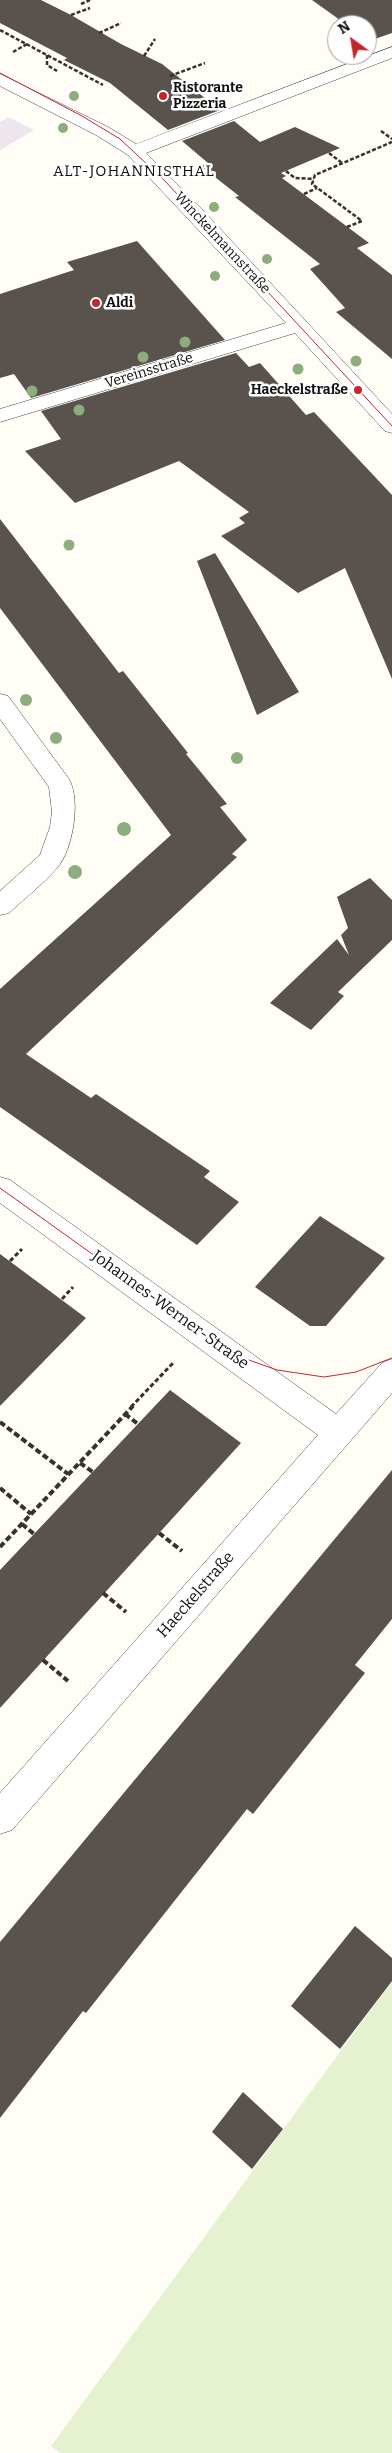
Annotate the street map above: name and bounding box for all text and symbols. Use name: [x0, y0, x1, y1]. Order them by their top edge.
north arrow: [327, 15, 377, 65]
text: N: [335, 18, 353, 38]
place label: Ristorante Pizzeria: [173, 80, 243, 112]
marker: Ristorante Pizzeria: [157, 90, 169, 102]
district label: ALT-JOHANNISTHAL: [51, 163, 217, 181]
street label: Winckelmannstraße: [170, 189, 274, 297]
place label: Aldi: [106, 295, 133, 311]
marker: Aldi: [90, 297, 102, 309]
street label: Vereinsstraße: [103, 350, 195, 392]
place label: Haeckelstraße: [251, 382, 348, 398]
marker: Haeckelstraße: [352, 384, 364, 396]
street label: Johannes-Werner-Straße: [88, 1247, 252, 1373]
street label: Haeckelstraße: [153, 1548, 239, 1642]

